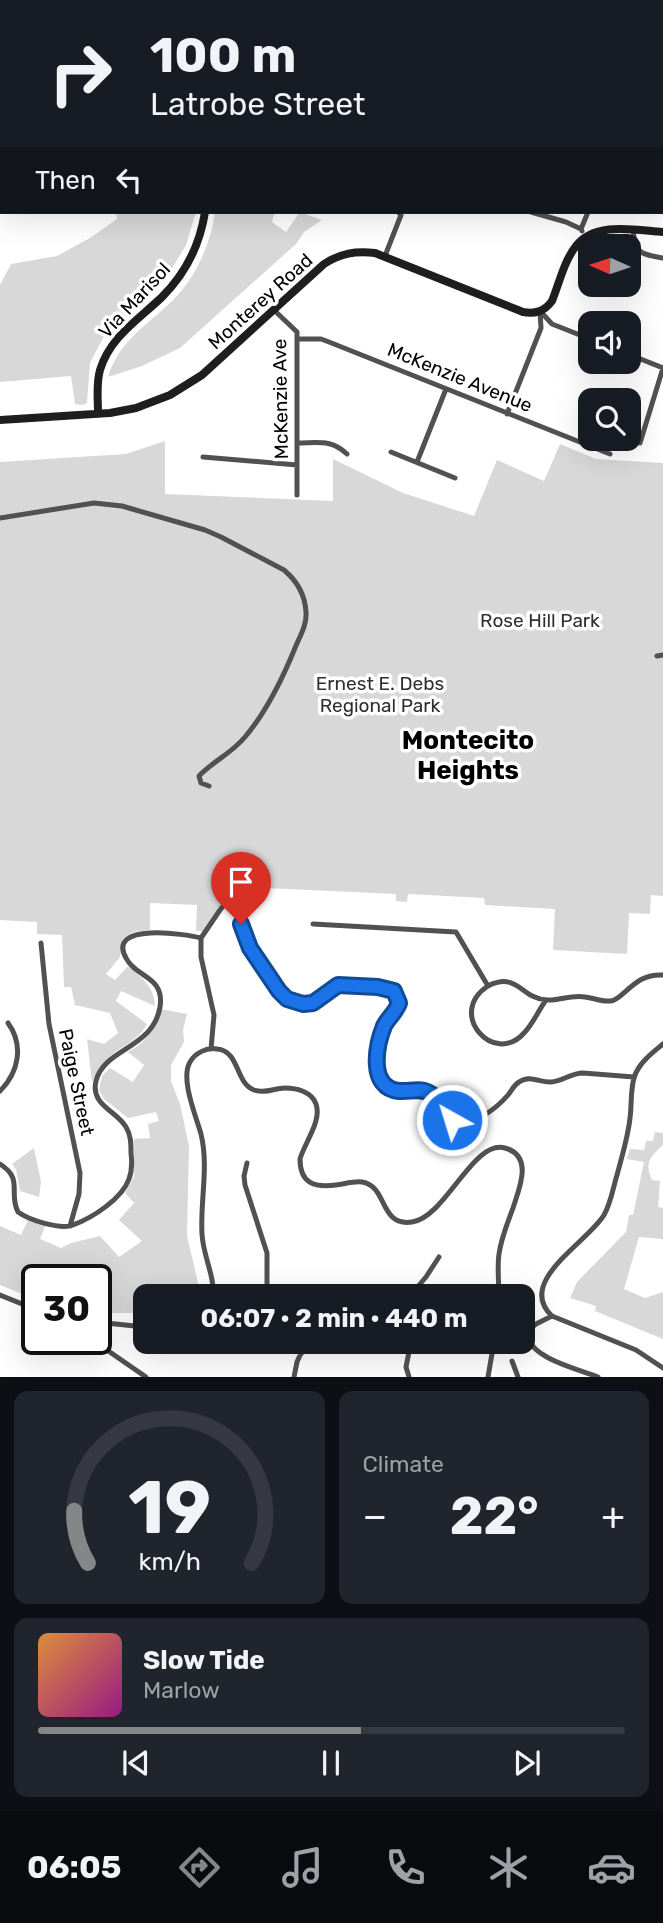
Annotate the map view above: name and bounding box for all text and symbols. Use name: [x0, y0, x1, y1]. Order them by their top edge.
text: 100 m: [150, 26, 296, 84]
icon: right: [35, 28, 126, 119]
text: Latrobe Street: [150, 85, 366, 123]
icon: left: [110, 161, 148, 199]
text: Then: [35, 165, 96, 196]
north arrow: [578, 234, 640, 298]
map controls: [578, 234, 641, 451]
street label: Monterey Road: [203, 249, 317, 354]
street label: Via Marisol: [94, 258, 175, 343]
button: sound: [578, 311, 641, 374]
street label: McKenzie Ave: [268, 338, 293, 459]
street label: McKenzie Avenue: [384, 338, 536, 417]
button: search: [578, 388, 641, 451]
park label: Rose Hill Park: [480, 609, 600, 632]
park label: Ernest E. Debs Regional Park: [316, 672, 444, 717]
district label: Montecito Heights: [402, 725, 534, 786]
pin: [211, 852, 271, 924]
icon: arrive: [222, 863, 260, 901]
street label: Paige Street: [54, 1027, 99, 1138]
position arrow: [415, 1083, 489, 1157]
speed limit sign: 30: [21, 1264, 112, 1355]
text: 06:07 · 2 min · 440 m: [200, 1303, 468, 1334]
text: Climate: [363, 1450, 444, 1478]
text: 19: [128, 1466, 211, 1552]
text: 22°: [450, 1485, 539, 1547]
text: −: [363, 1493, 387, 1539]
text: +: [601, 1493, 625, 1539]
text: km/h: [138, 1547, 200, 1576]
text: Slow Tide: [143, 1645, 265, 1676]
text: Marlow: [143, 1676, 220, 1704]
icon: previous: [117, 1744, 155, 1782]
icon: pause: [312, 1744, 350, 1782]
icon: next: [508, 1744, 546, 1782]
icon: directions: [175, 1843, 224, 1892]
icon: music: [278, 1843, 327, 1892]
icon: phone: [381, 1843, 430, 1892]
icon: climate: [484, 1843, 533, 1892]
icon: car: [587, 1843, 636, 1892]
text: 06:05: [27, 1848, 121, 1886]

